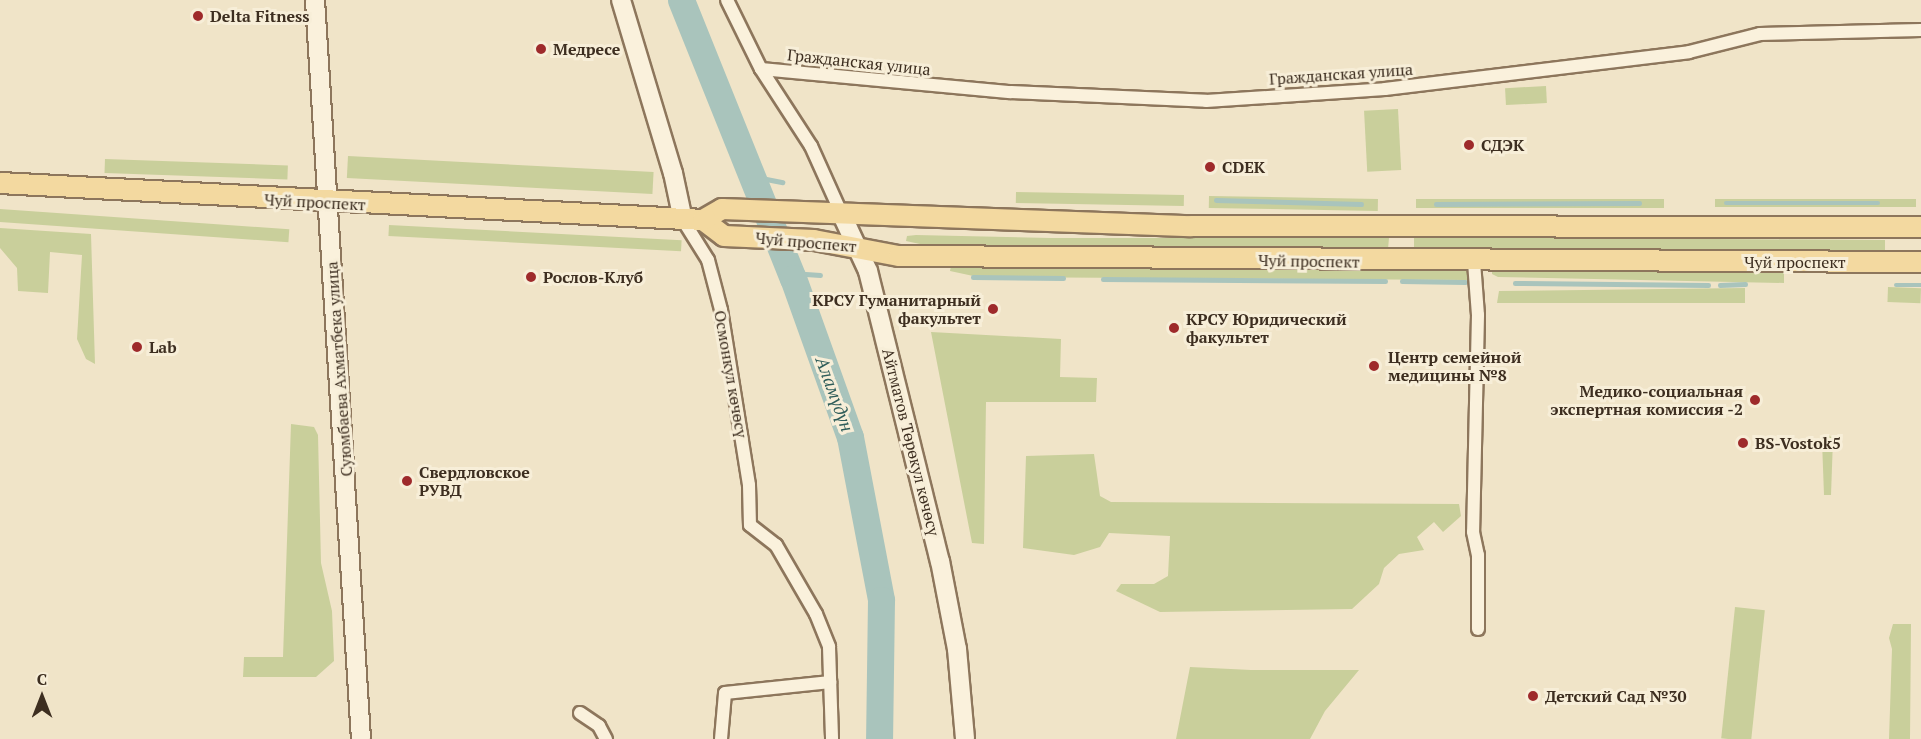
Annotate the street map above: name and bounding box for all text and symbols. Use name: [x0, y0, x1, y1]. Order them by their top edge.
place label: Delta Fitness: [210, 6, 310, 26]
marker: Delta Fitness: [191, 9, 205, 23]
place label: Медресе: [553, 39, 620, 59]
marker: Медресе: [534, 42, 548, 56]
street label: Гражданская улица: [786, 45, 932, 79]
street label: Гражданская улица: [1268, 59, 1414, 89]
place label: СДЭК: [1481, 135, 1524, 155]
marker: СДЭК: [1462, 138, 1476, 152]
place label: CDEK: [1222, 157, 1265, 177]
marker: CDEK: [1203, 160, 1217, 174]
street label: Чуй проспект: [264, 190, 366, 214]
street label: Чуй проспект: [755, 228, 857, 256]
street label: Чуй проспект: [1258, 251, 1360, 271]
street label: Чуй проспект: [1744, 252, 1846, 272]
street label: Суюмбаева Ахматбека улица: [322, 261, 356, 477]
place label: Рослов-Клуб: [543, 267, 643, 287]
marker: Рослов-Клуб: [524, 270, 538, 284]
place label: КРСУ Гуманитарный факультет: [812, 290, 981, 328]
marker: КРСУ Гуманитарный факультет: [986, 302, 1000, 316]
street label: Осмонкул көчөсү: [710, 309, 752, 439]
place label: КРСУ Юридический факультет: [1186, 309, 1347, 347]
marker: КРСУ Юридический факультет: [1167, 321, 1181, 335]
place label: Lab: [149, 337, 177, 357]
marker: Lab: [130, 340, 144, 354]
street label: Айтматов Төрөкул көчөсү: [878, 346, 944, 538]
place label: Центр семейной медицины №8: [1388, 347, 1521, 385]
water label: Аламүдүн: [811, 353, 859, 435]
marker: Центр семейной медицины №8: [1365, 357, 1383, 375]
place label: Медико-социальная экспертная комиссия -2: [1550, 381, 1743, 419]
marker: Медико-социальная экспертная комиссия -2: [1748, 393, 1762, 407]
place label: BS-Vostok5: [1755, 433, 1841, 453]
marker: BS-Vostok5: [1736, 436, 1750, 450]
place label: Свердловское РУВД: [419, 462, 530, 500]
marker: Свердловское РУВД: [400, 474, 414, 488]
north arrow: [12, 667, 72, 727]
text: С: [37, 668, 47, 690]
place label: Детский Сад №30: [1545, 686, 1687, 706]
marker: Детский Сад №30: [1526, 689, 1540, 703]

